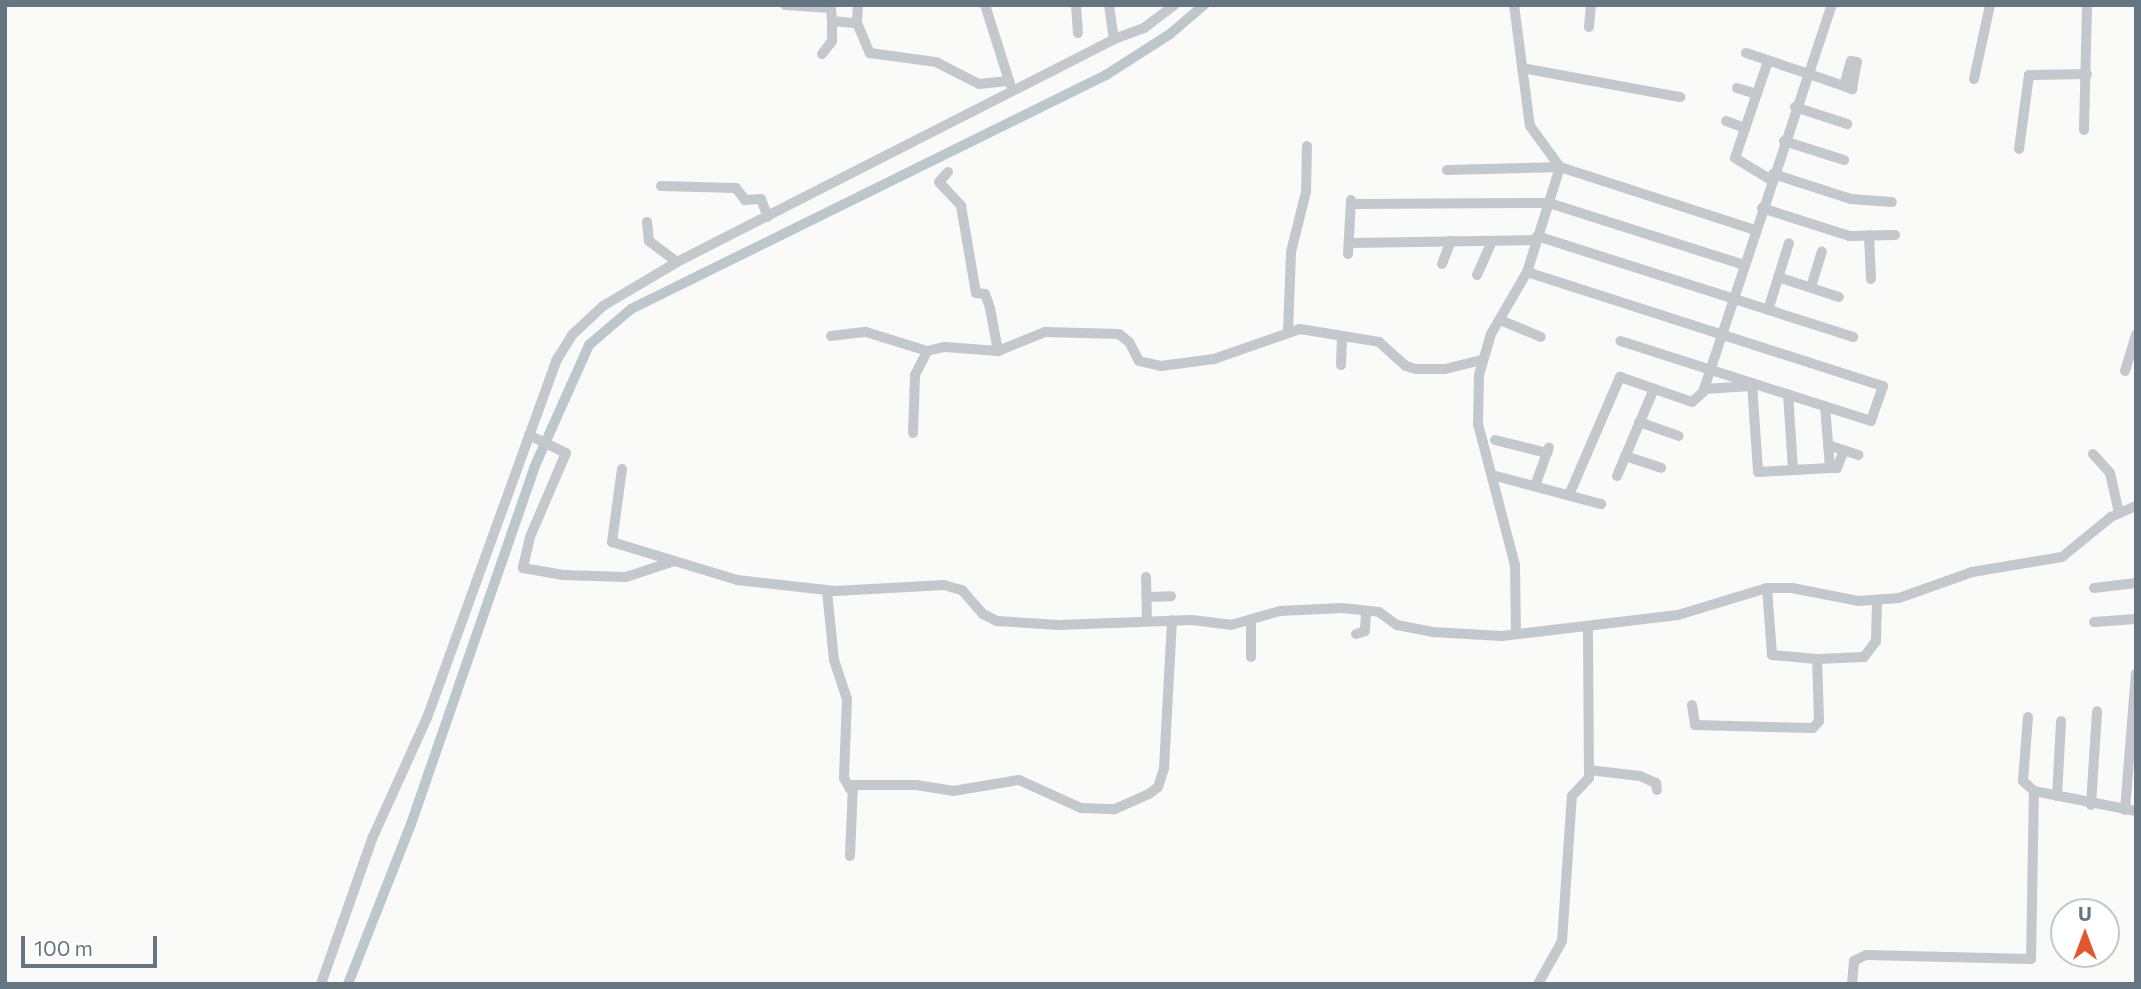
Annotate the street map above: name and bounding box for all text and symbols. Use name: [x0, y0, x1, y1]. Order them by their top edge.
north arrow: [2050, 898, 2120, 968]
text: U: [2078, 902, 2092, 925]
scale bar: [24, 922, 161, 966]
text: 100 m: [34, 935, 93, 960]

